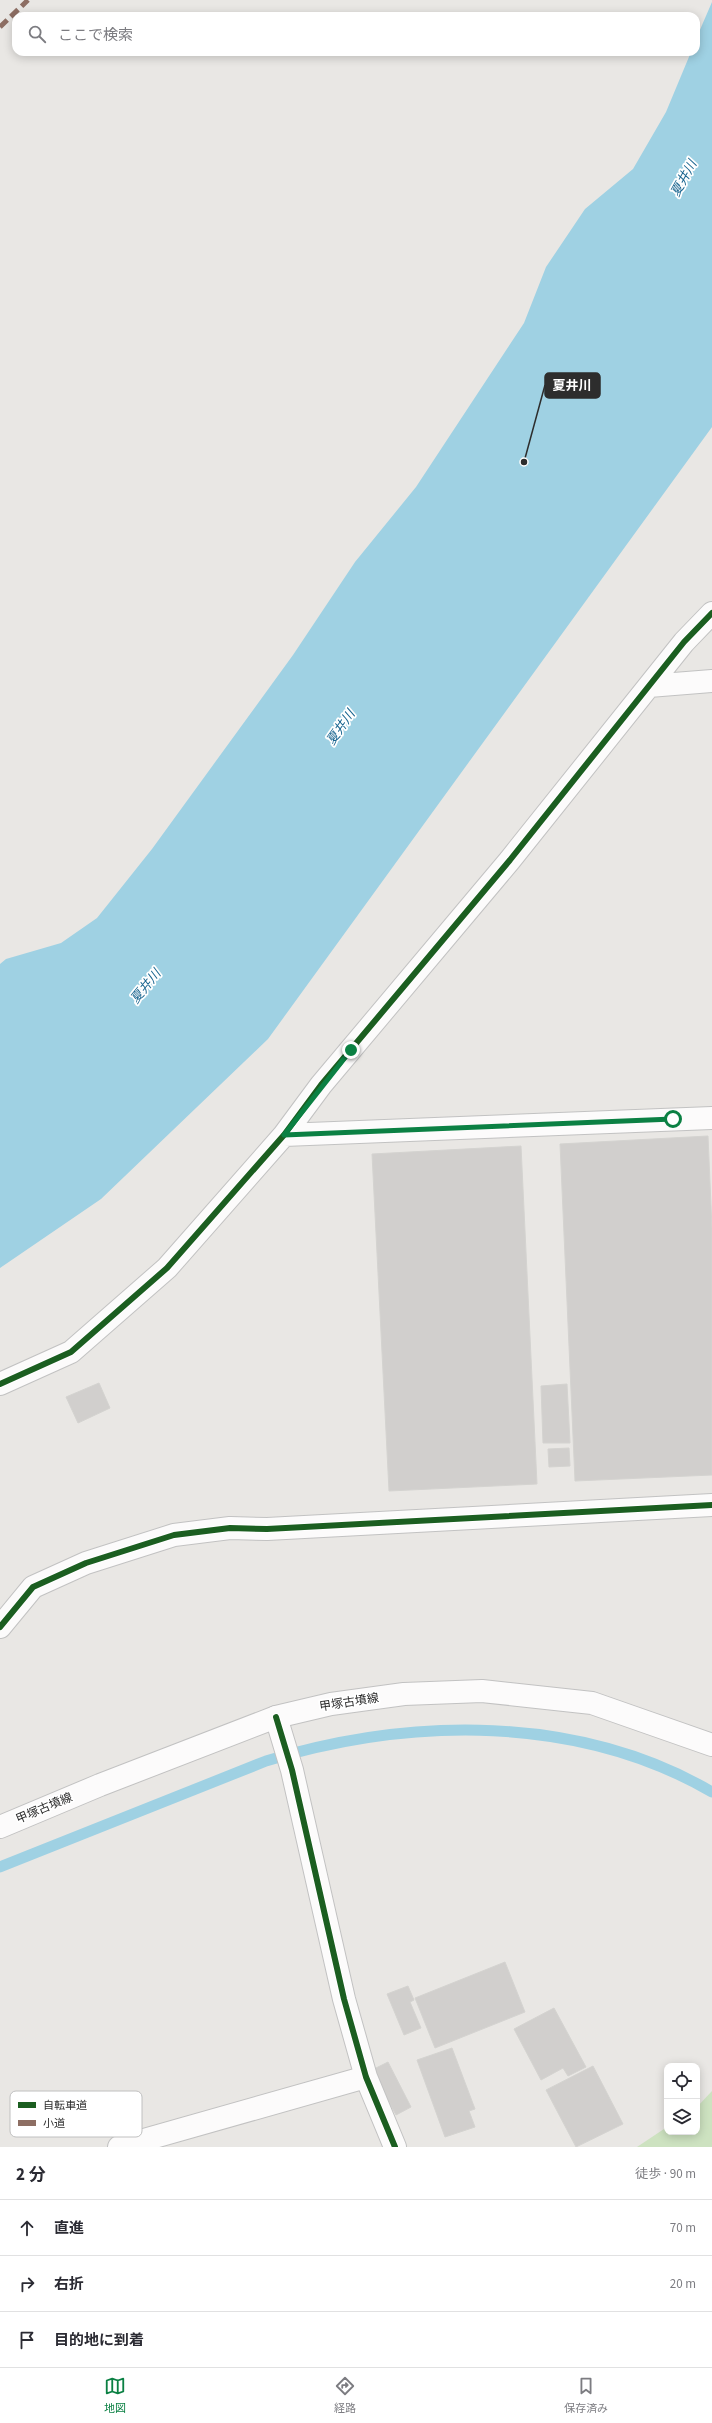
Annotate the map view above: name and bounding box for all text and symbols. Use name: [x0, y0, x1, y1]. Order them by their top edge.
search box: [12, 12, 700, 56]
icon: search: [26, 23, 48, 45]
text: ここで検索: [58, 25, 133, 46]
water label: 夏井川: [667, 155, 702, 200]
callout: 夏井川: [545, 373, 600, 398]
text: 夏井川: [552, 377, 592, 395]
water label: 夏井川: [322, 705, 361, 749]
water label: 夏井川: [127, 964, 166, 1007]
route end: [342, 1041, 360, 1059]
route start: [664, 1110, 682, 1128]
street label: 甲塚古墳線: [318, 1689, 380, 1716]
street label: 甲塚古墳線: [13, 1789, 75, 1828]
map controls: [664, 2063, 700, 2135]
button: locate: [664, 2063, 700, 2099]
legend: [10, 2091, 142, 2137]
text: 自転車道: [43, 2098, 87, 2113]
button: layers: [664, 2099, 700, 2135]
text: 小道: [43, 2116, 65, 2131]
text: 2 分: [16, 2163, 45, 2187]
text: 徒歩 · 90 m: [635, 2165, 696, 2183]
icon: ahead: [16, 2217, 38, 2239]
text: 直進: [54, 2218, 84, 2239]
text: 70 m: [670, 2219, 696, 2237]
icon: right: [16, 2273, 38, 2295]
text: 右折: [54, 2274, 84, 2295]
text: 20 m: [670, 2275, 696, 2293]
icon: arrive: [16, 2329, 38, 2351]
text: 目的地に到着: [54, 2330, 144, 2351]
tab: 地図: [104, 2375, 126, 2416]
tab: 経路: [334, 2375, 356, 2416]
tab: 保存済み: [564, 2375, 608, 2416]

